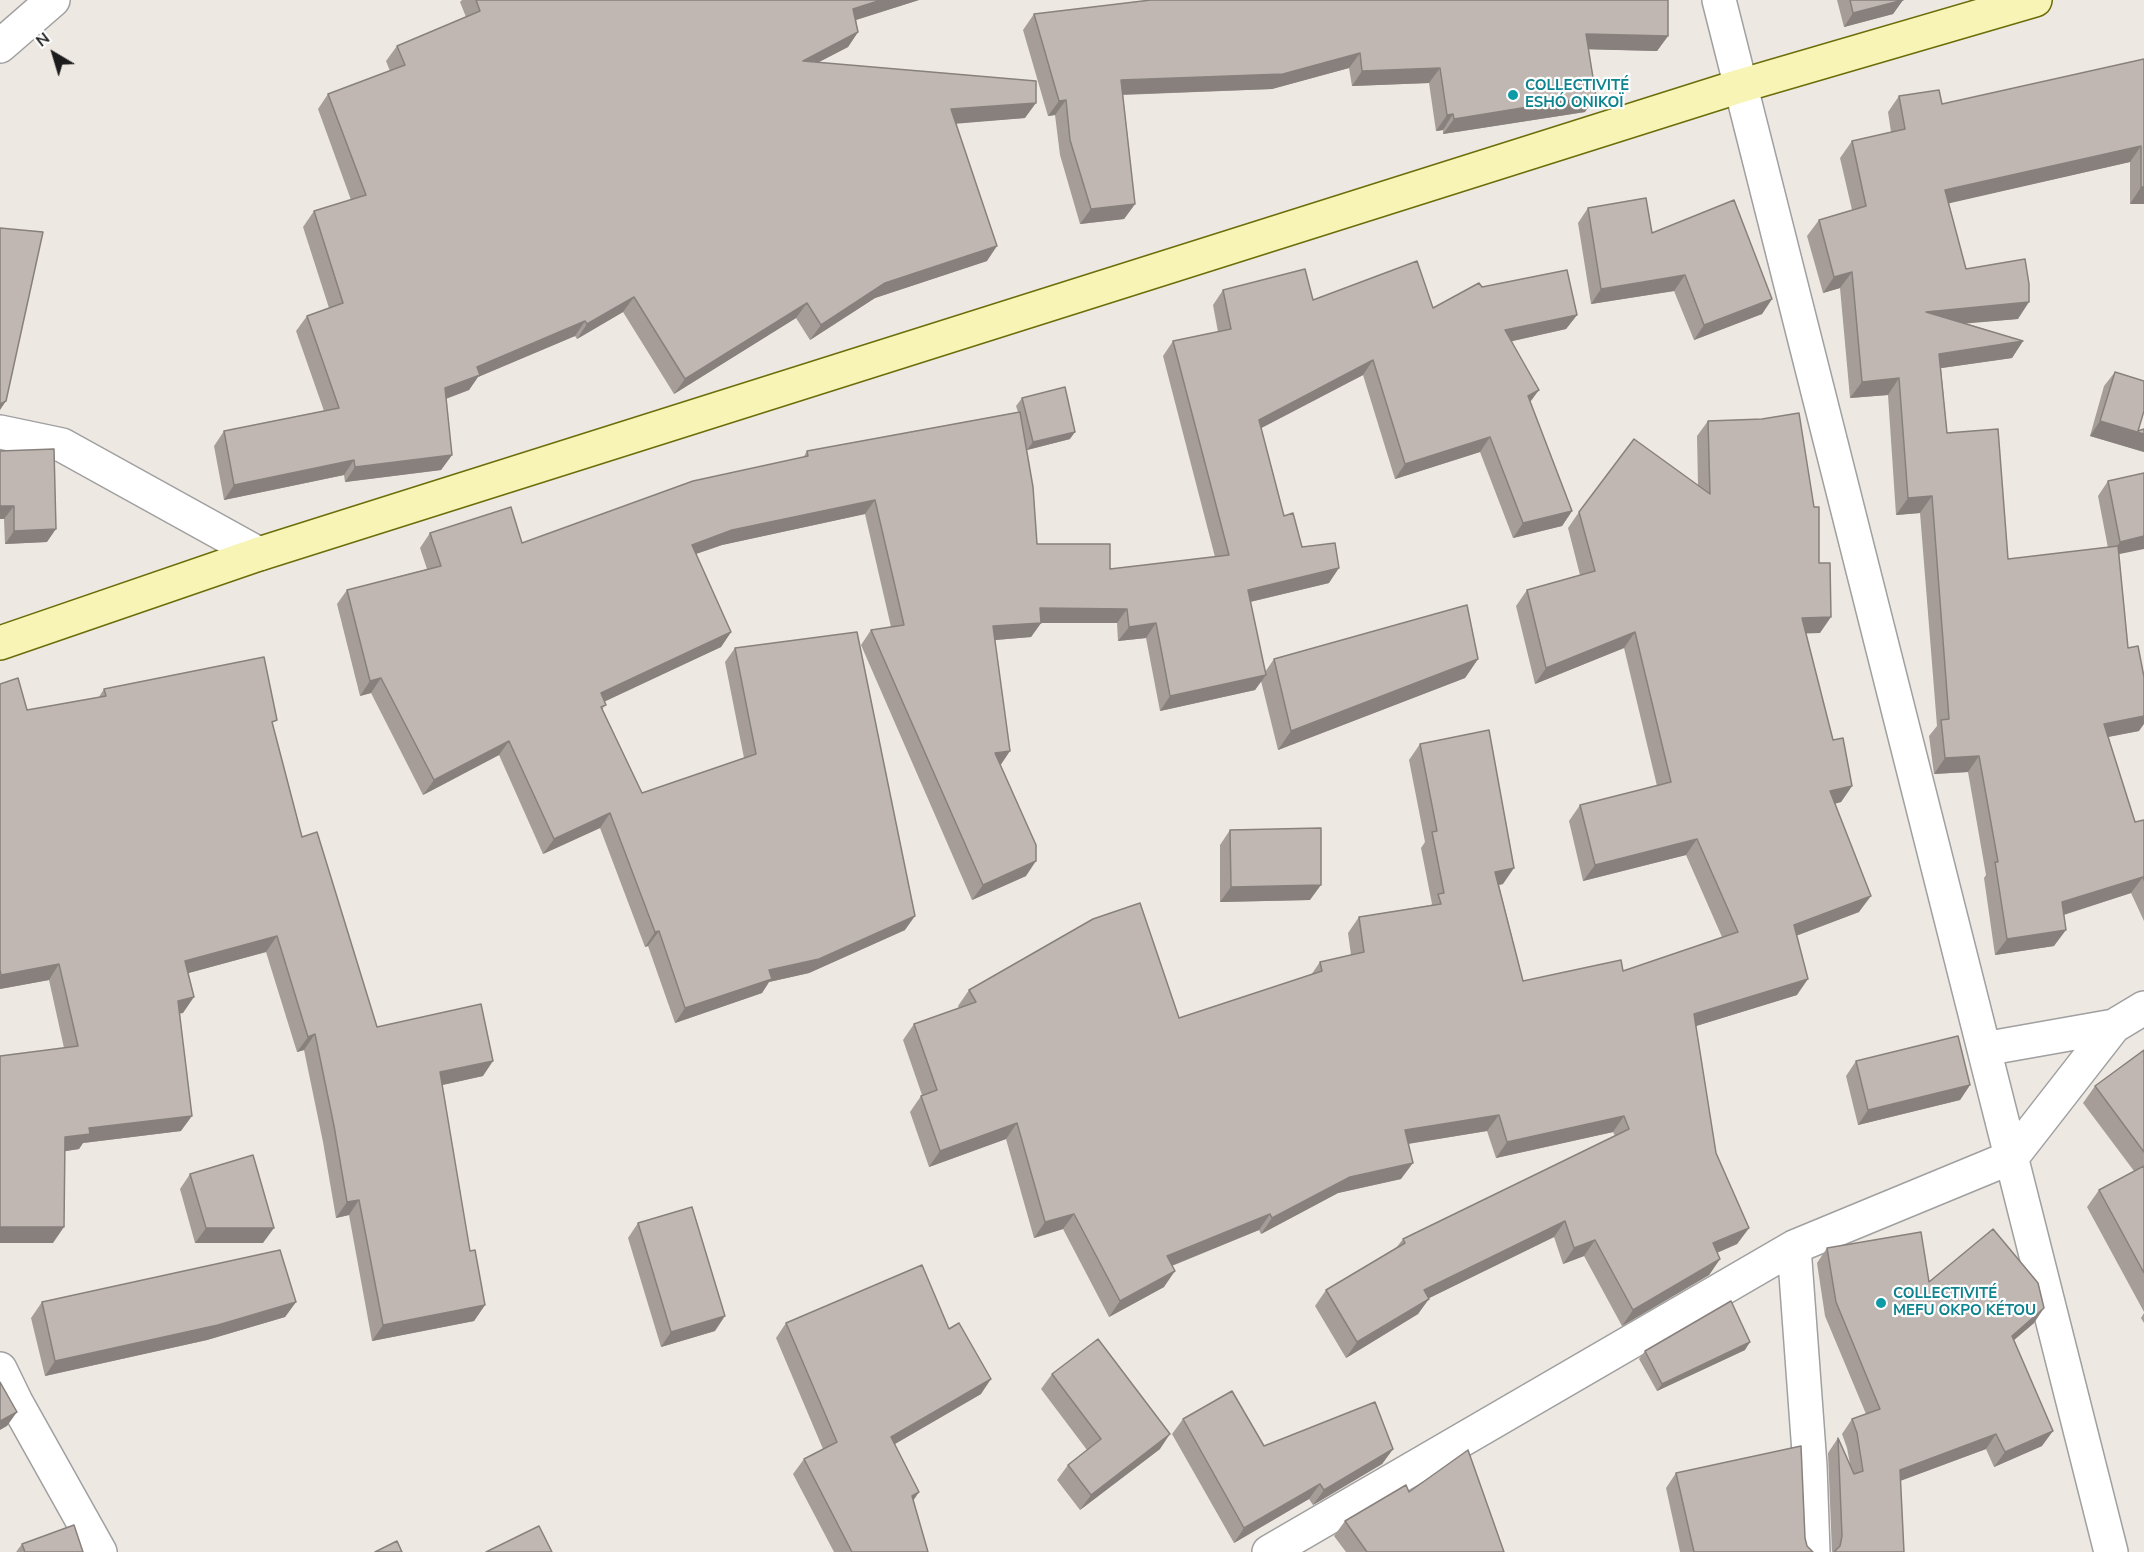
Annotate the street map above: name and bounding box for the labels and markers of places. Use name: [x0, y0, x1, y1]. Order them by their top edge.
place label: COLLECTIVITÉ ESHÓ ONIKOÏ: [1525, 77, 1629, 112]
marker: COLLECTIVITÉ ESHÓ ONIKOÏ: [1506, 88, 1520, 102]
place label: COLLECTIVITÉ MEFU OKPO KÉTOU: [1893, 1285, 2036, 1320]
marker: COLLECTIVITÉ MEFU OKPO KÉTOU: [1874, 1296, 1888, 1310]

